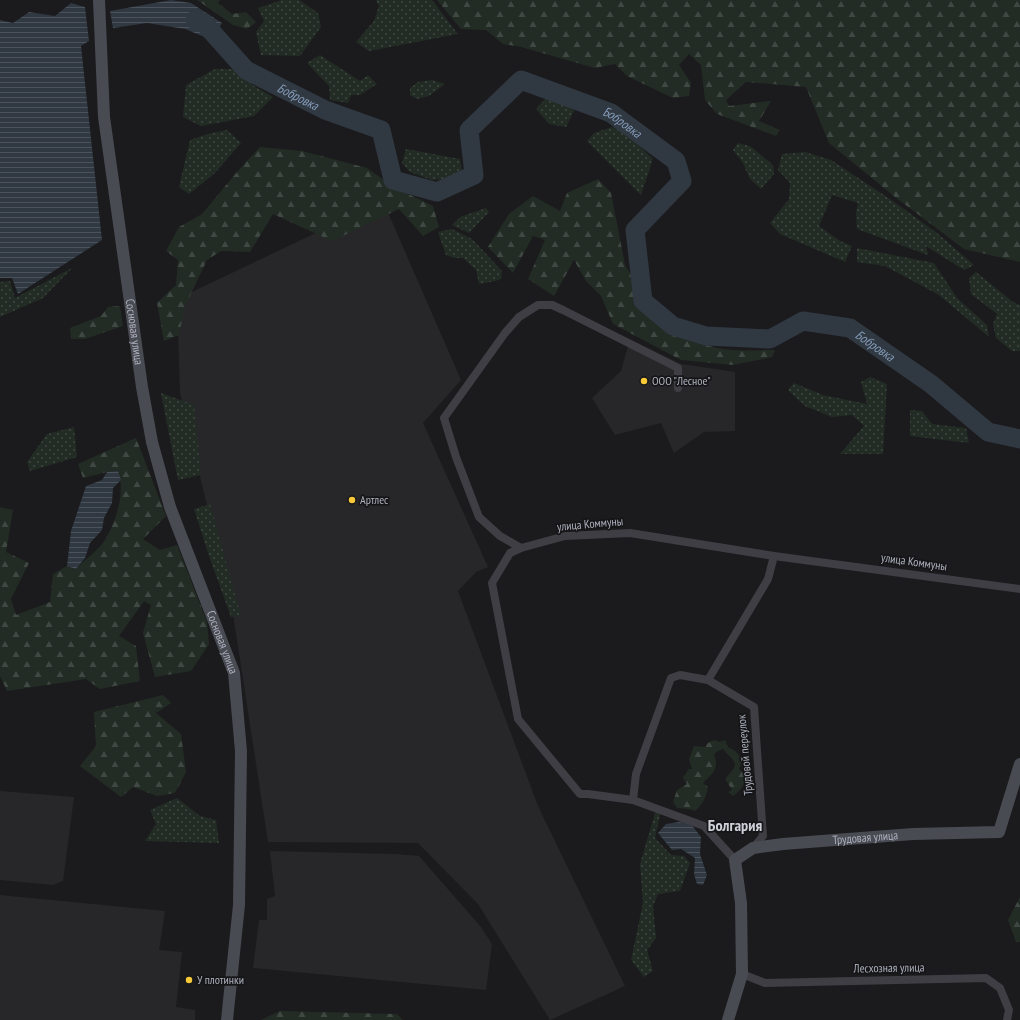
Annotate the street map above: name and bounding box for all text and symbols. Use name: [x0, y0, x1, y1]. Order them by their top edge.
water label: Бобровка: [274, 79, 322, 115]
water label: Бобровка: [601, 103, 645, 142]
street label: Сосновая улица: [123, 298, 147, 366]
water label: Бобровка: [852, 326, 898, 366]
place label: ООО "Лесное": [652, 373, 711, 388]
marker: ООО "Лесное": [639, 376, 649, 386]
place label: Артлес: [360, 492, 389, 507]
marker: Артлес: [347, 495, 357, 505]
street label: улица Коммуны: [556, 513, 624, 534]
street label: улица Коммуны: [880, 549, 948, 574]
street label: Сосновая улица: [204, 608, 242, 676]
street label: Трудовой переулок: [733, 714, 756, 796]
district label: Болгария: [708, 815, 762, 835]
street label: Трудовая улица: [832, 827, 899, 847]
street label: Лесхозная улица: [852, 959, 925, 976]
place label: У плотинки: [197, 972, 244, 987]
marker: У плотинки: [184, 975, 194, 985]

